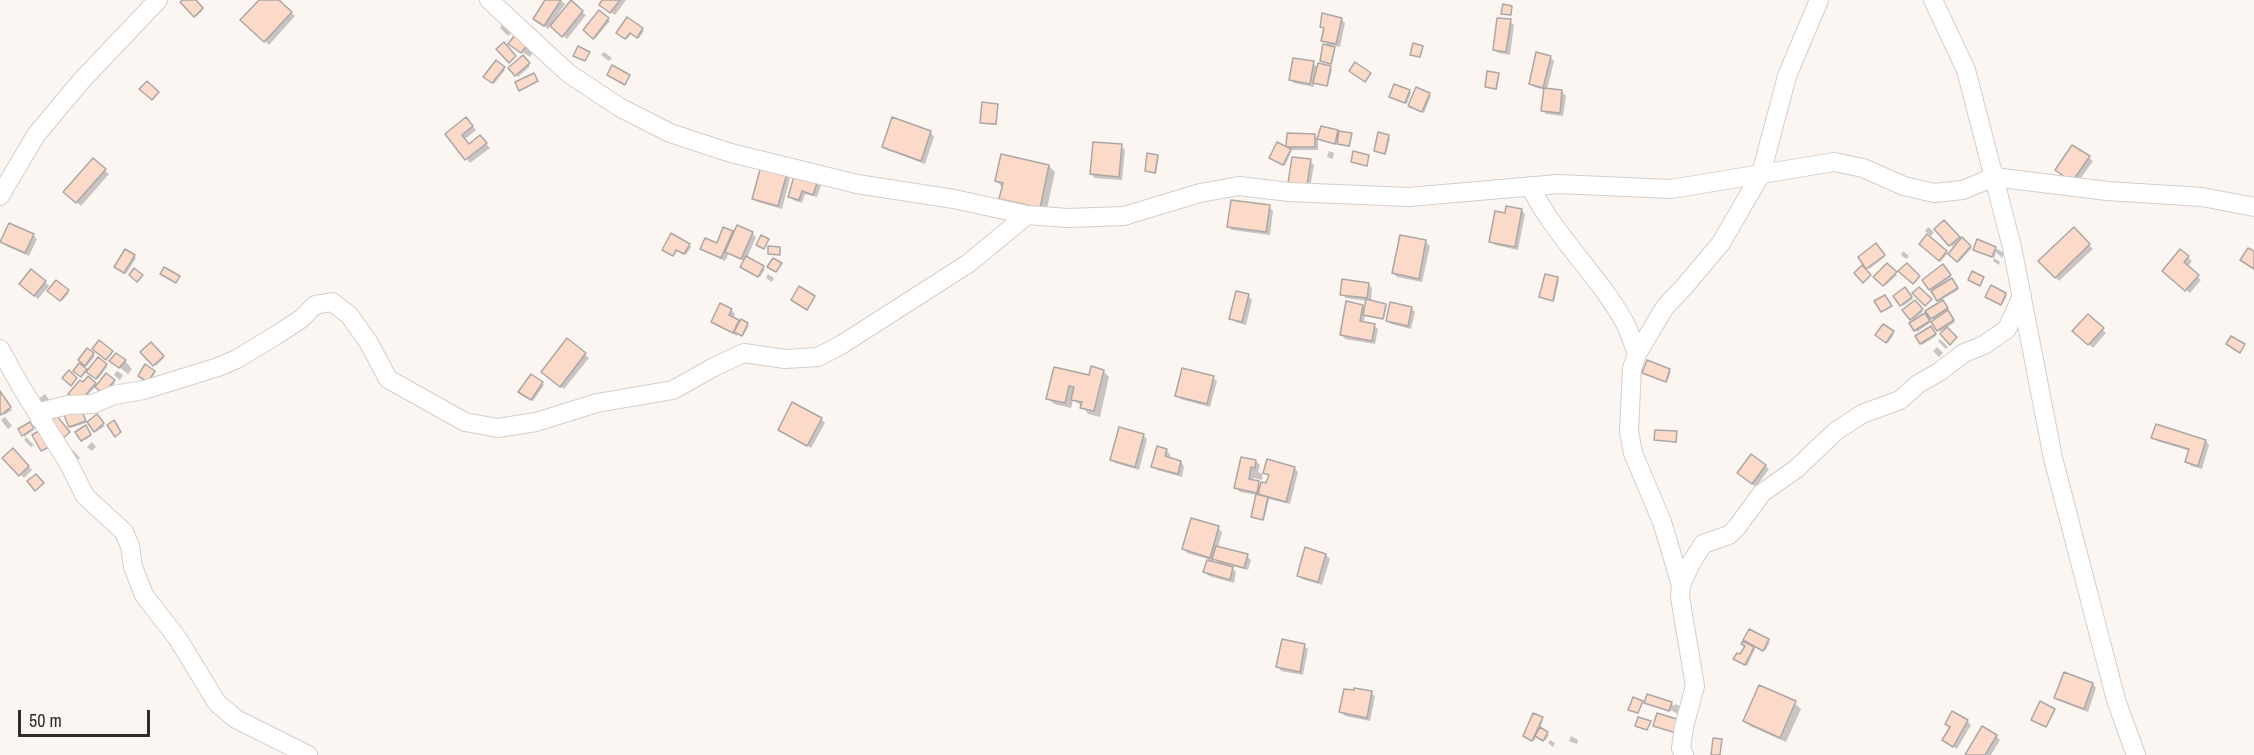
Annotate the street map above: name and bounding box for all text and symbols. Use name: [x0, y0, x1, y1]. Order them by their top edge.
scale bar: [21, 698, 153, 736]
text: 50 m: [29, 708, 62, 733]

